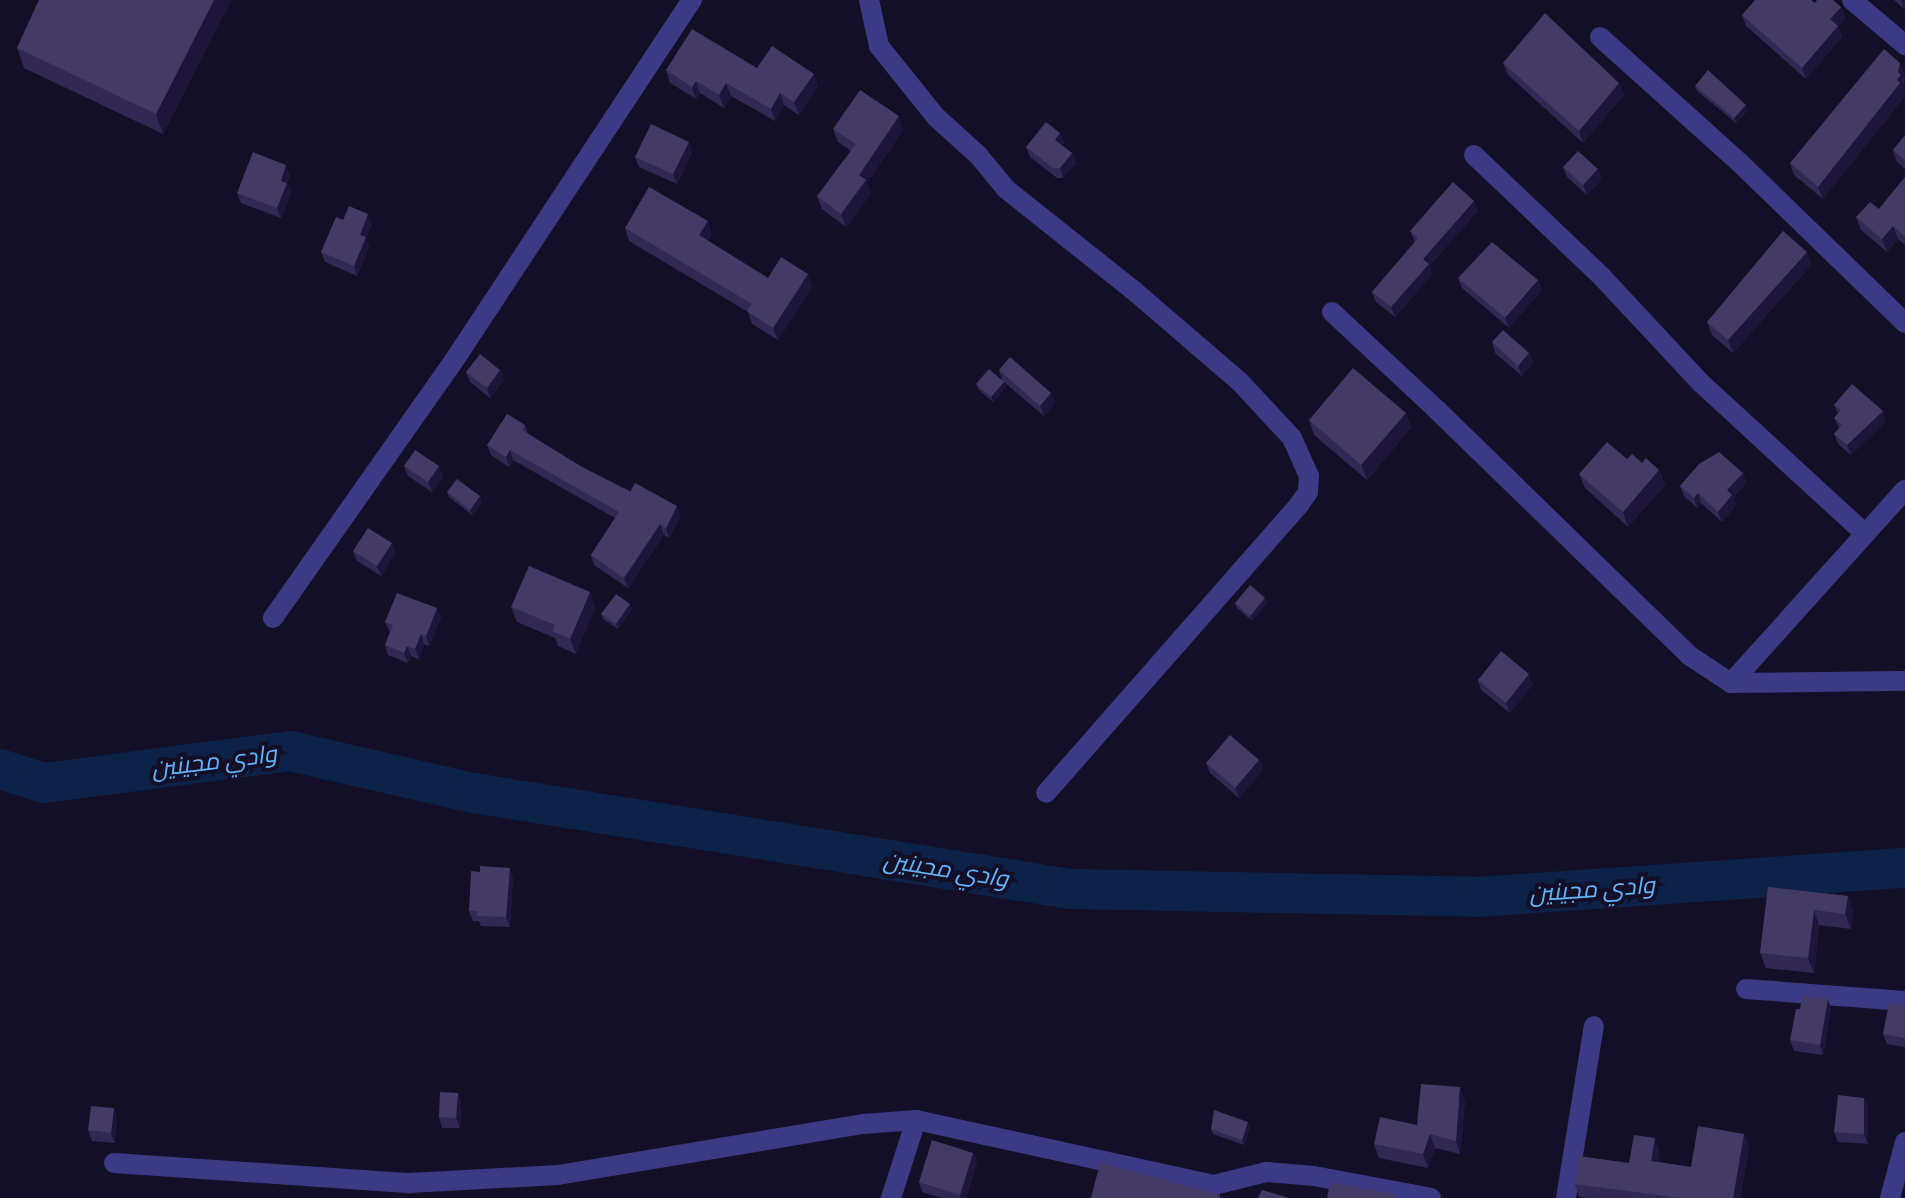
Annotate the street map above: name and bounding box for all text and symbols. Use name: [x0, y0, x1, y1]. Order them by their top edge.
water label: وادي مجينين: [150, 739, 278, 783]
water label: وادي مجينين: [882, 845, 1010, 893]
water label: وادي مجينين: [1528, 870, 1656, 908]

